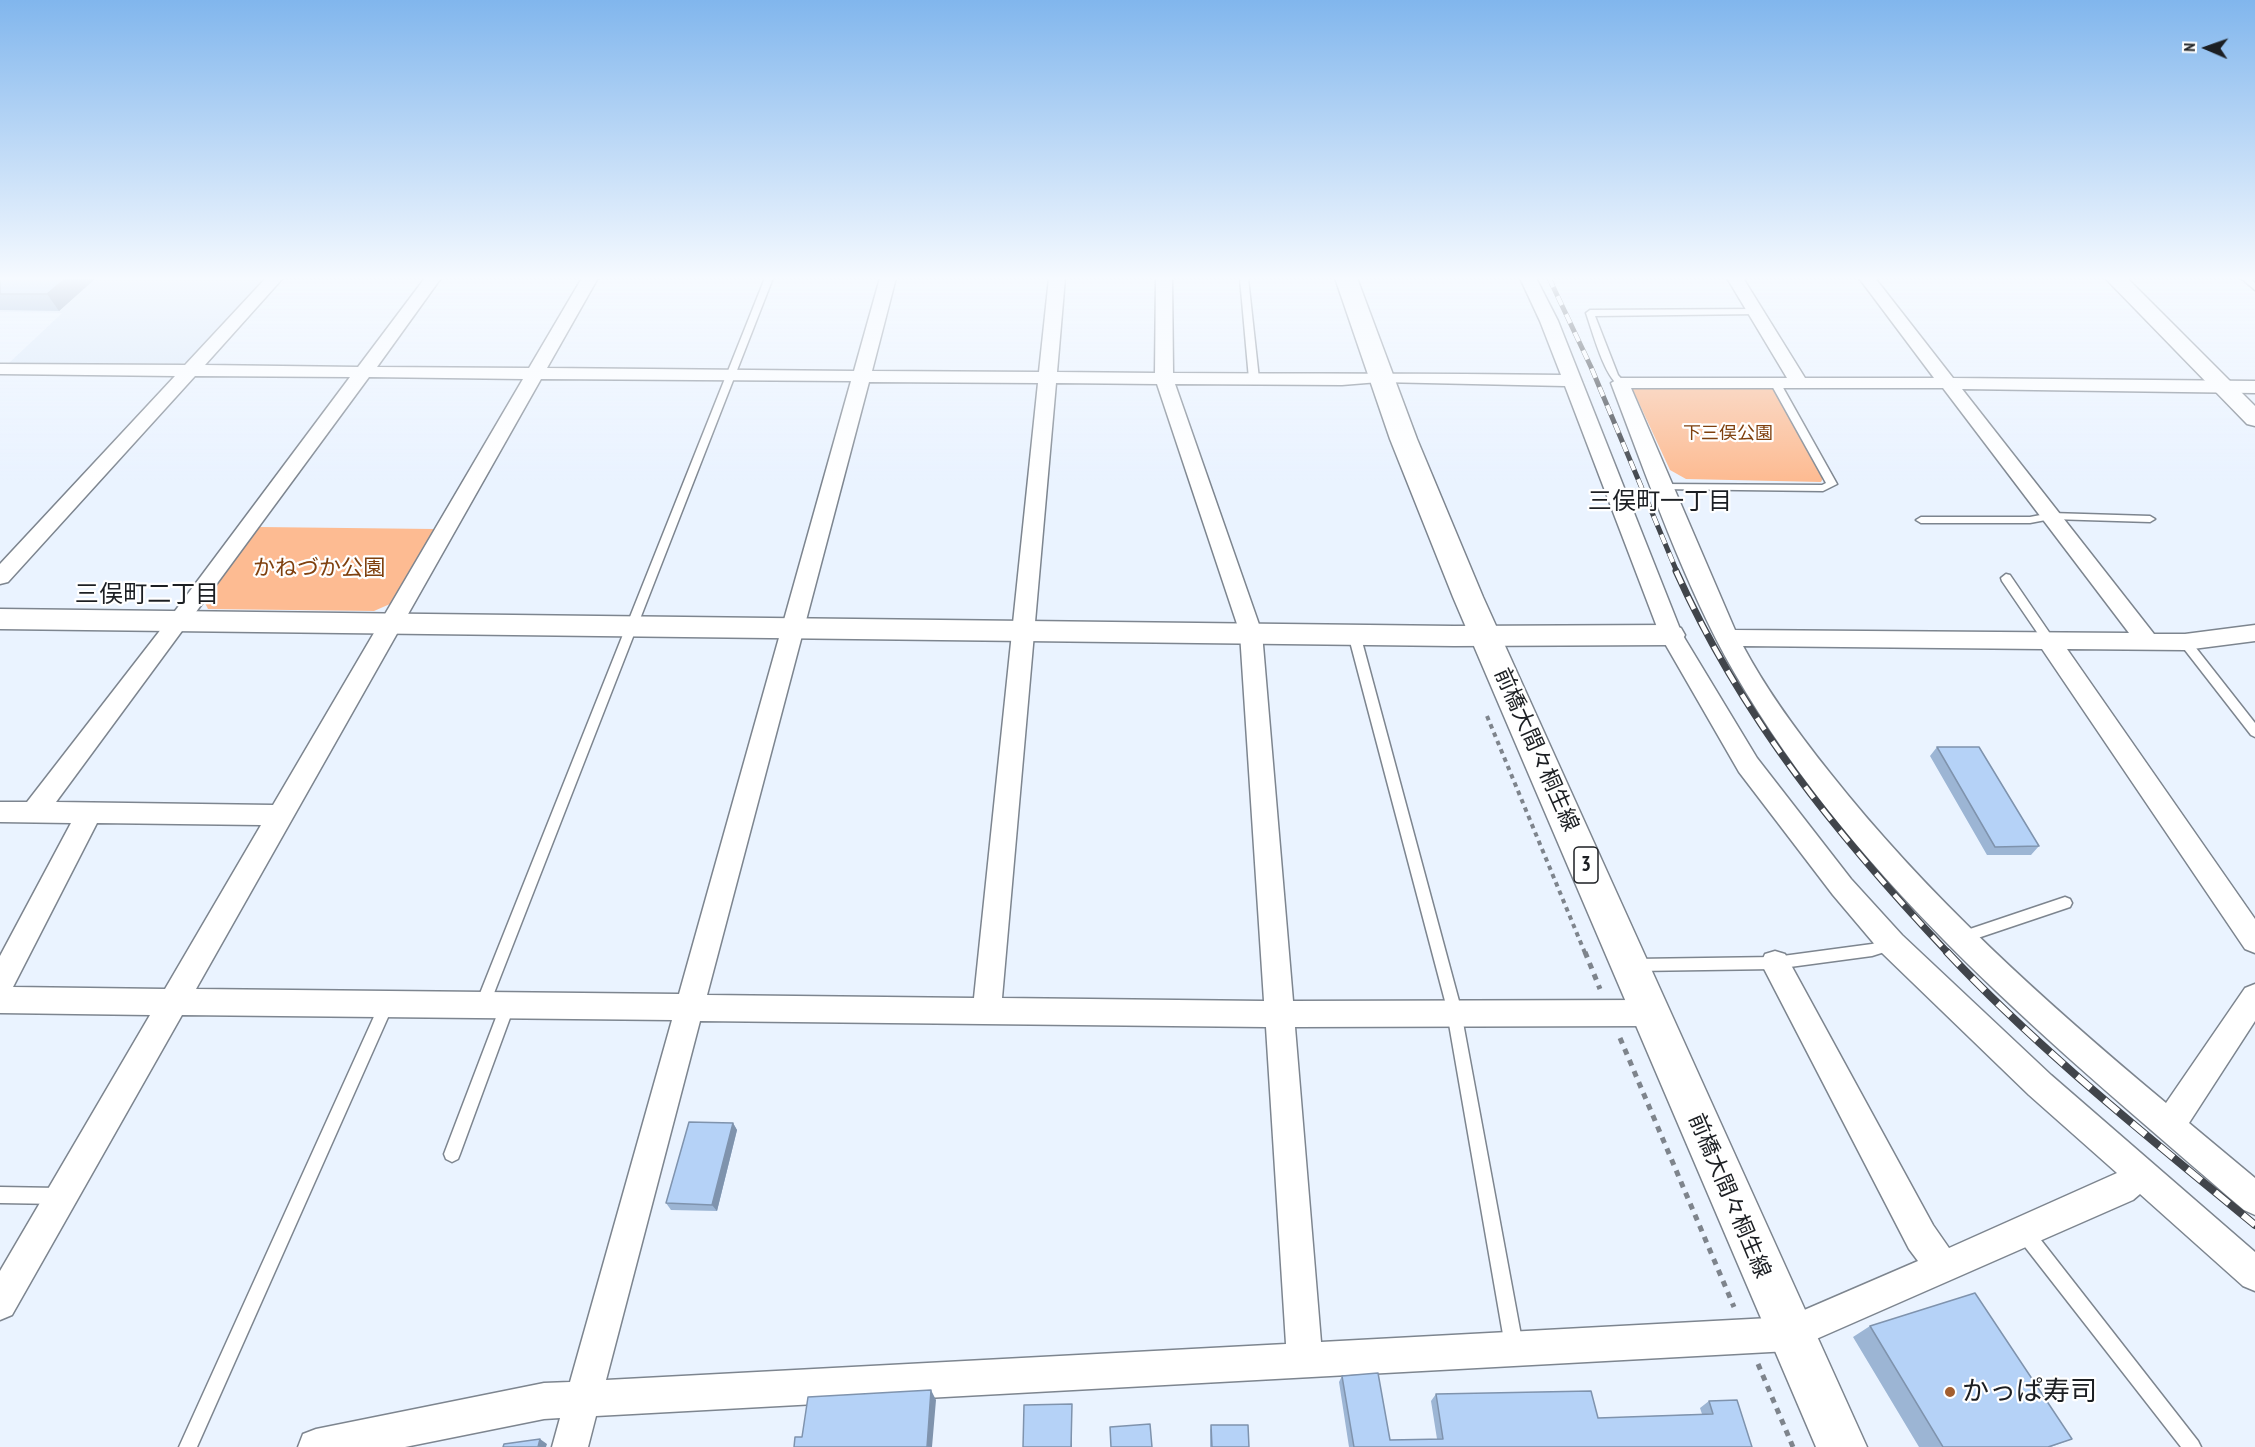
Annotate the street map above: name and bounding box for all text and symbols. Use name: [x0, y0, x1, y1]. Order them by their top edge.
north arrow: [2177, 18, 2237, 78]
text: N: [2179, 43, 2199, 52]
park label: 下三俣公園: [1683, 423, 1773, 445]
district label: 三俣町一丁目: [1588, 488, 1732, 516]
park label: かねづか公園: [253, 556, 385, 582]
district label: 三俣町二丁目: [75, 581, 219, 609]
street label: 前橋大間々桐生線: [1488, 664, 1584, 836]
road number: 3: [1574, 847, 1598, 883]
street label: 前橋大間々桐生線: [1682, 1110, 1776, 1282]
place label: かっぱ寿司: [1962, 1376, 2097, 1408]
marker: かっぱ寿司: [1943, 1385, 1957, 1399]

